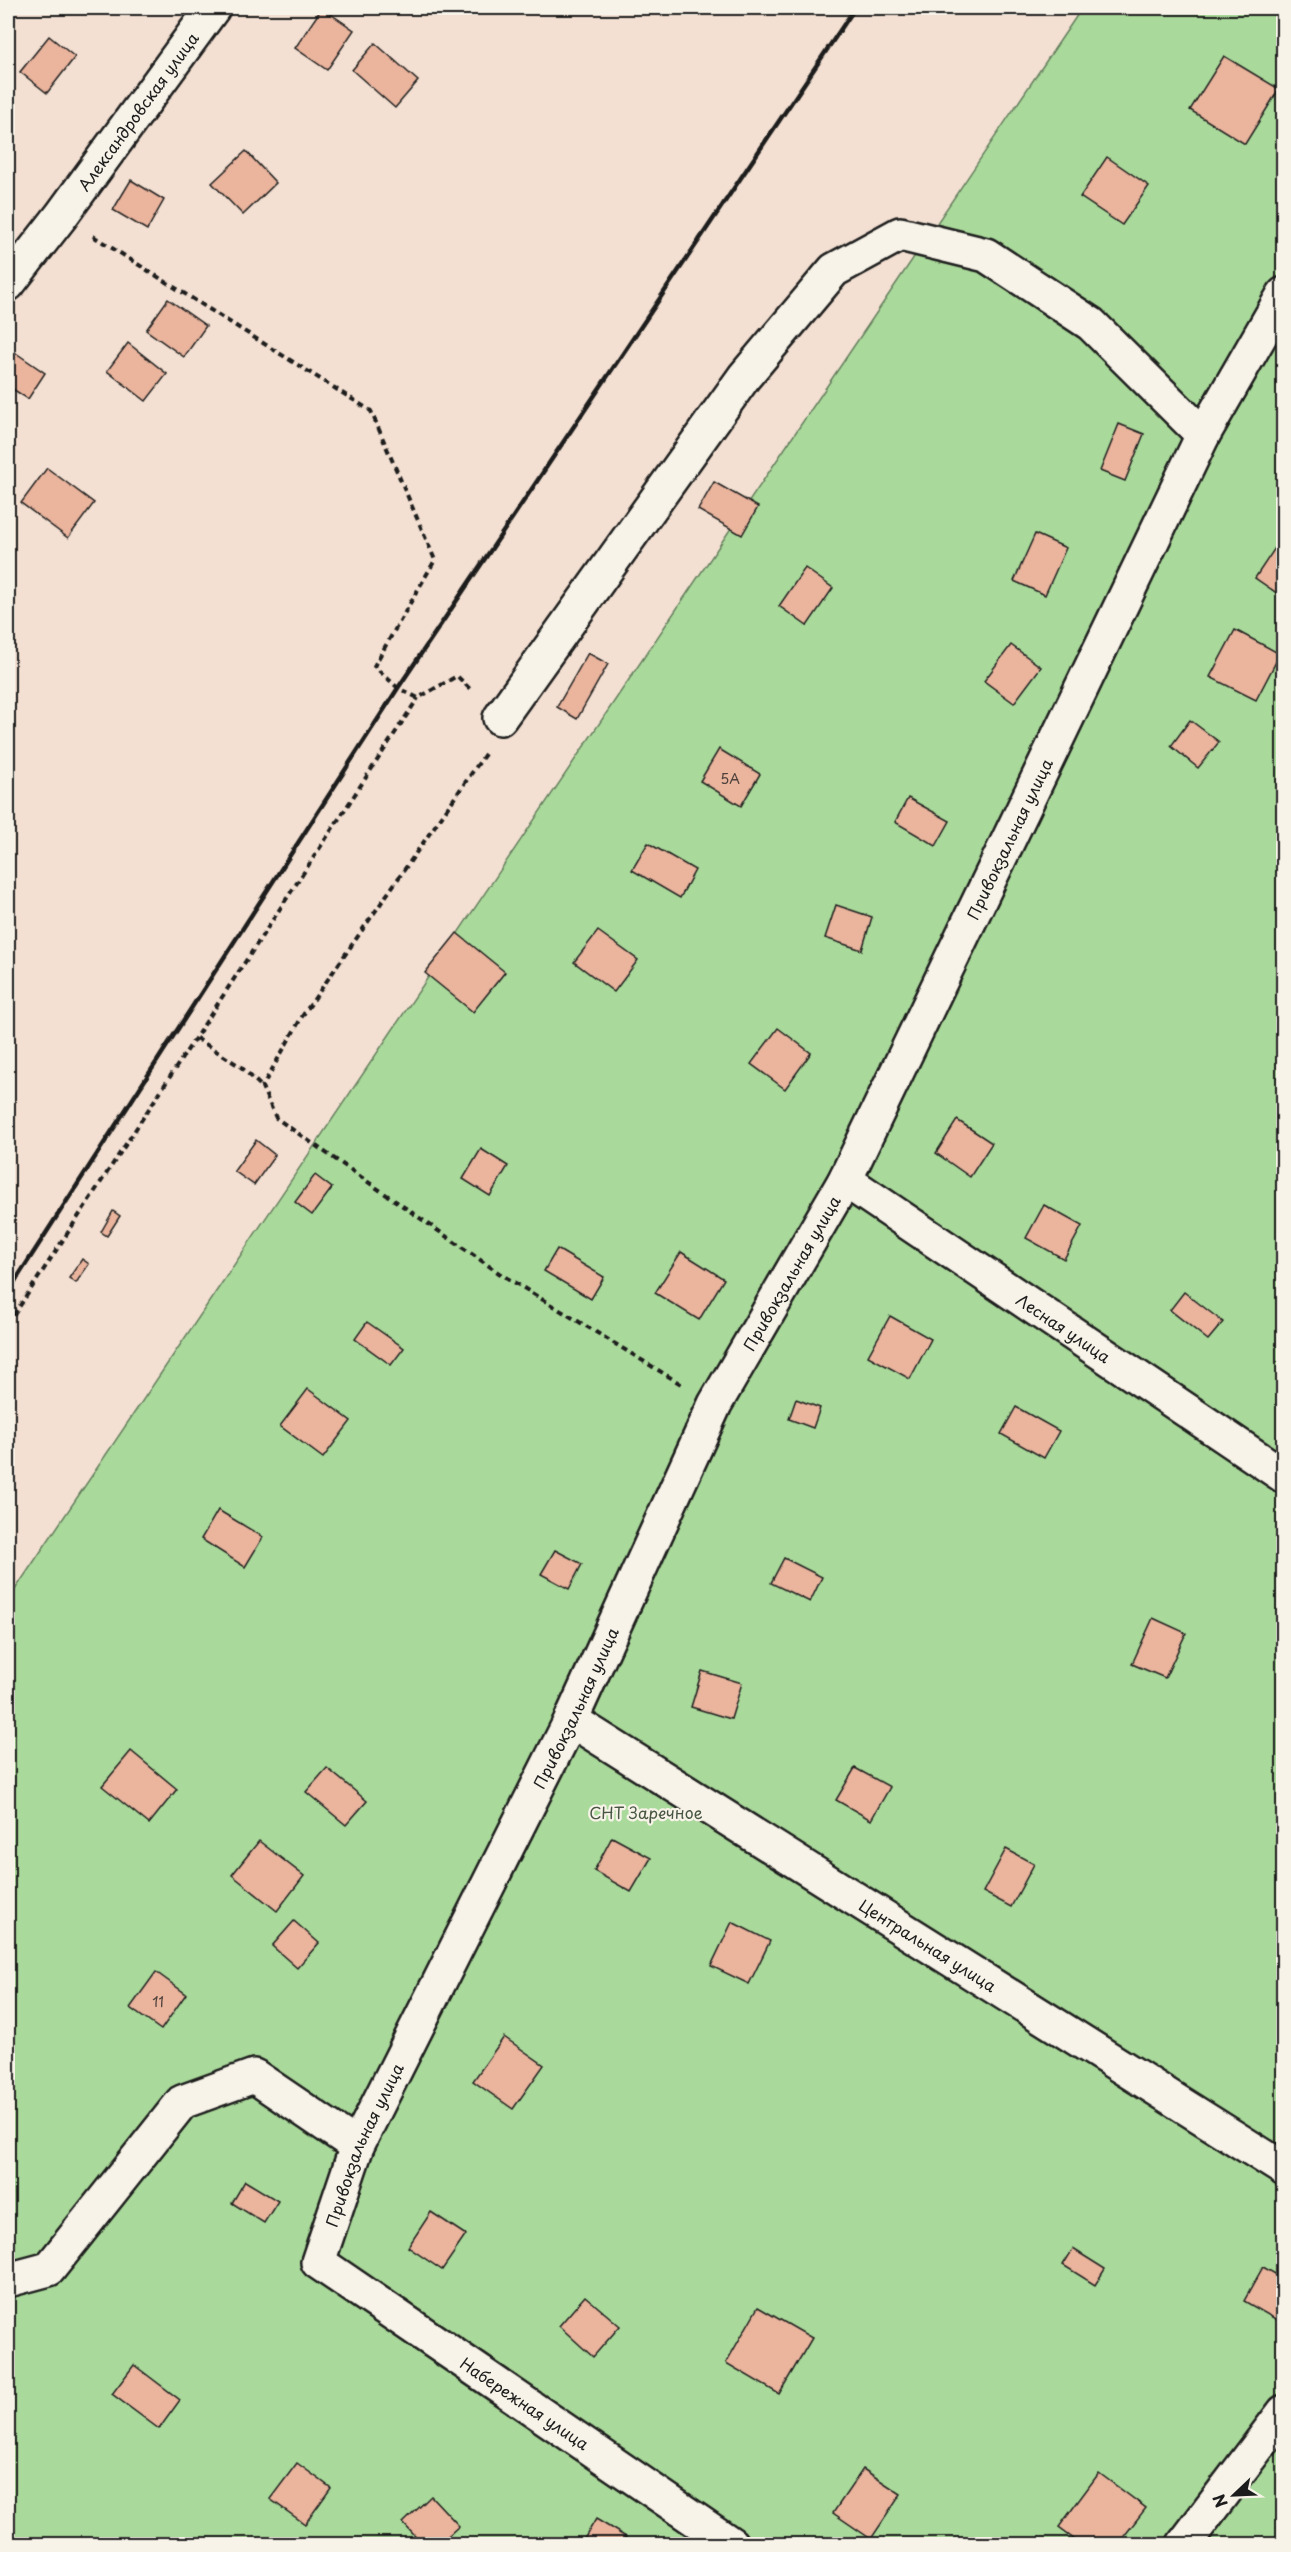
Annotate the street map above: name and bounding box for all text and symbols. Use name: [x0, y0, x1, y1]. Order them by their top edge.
street label: Александровская улица: [71, 27, 204, 196]
street label: Привокзальная улица: [960, 754, 1058, 923]
house number: 5А: [720, 768, 740, 789]
street label: Привокзальная улица: [737, 1191, 846, 1355]
street label: Лесная улица: [1012, 1287, 1116, 1368]
street label: Привокзальная улица: [527, 1623, 624, 1793]
park label: СНТ Заречное: [589, 1800, 703, 1824]
street label: Центральная улица: [855, 1893, 1001, 1997]
house number: 11: [152, 1991, 164, 2012]
street label: Привокзальная улица: [319, 2059, 409, 2230]
street label: Набережная улица: [456, 2351, 594, 2455]
north arrow: [1204, 2465, 1264, 2525]
text: N: [1206, 2491, 1233, 2512]

